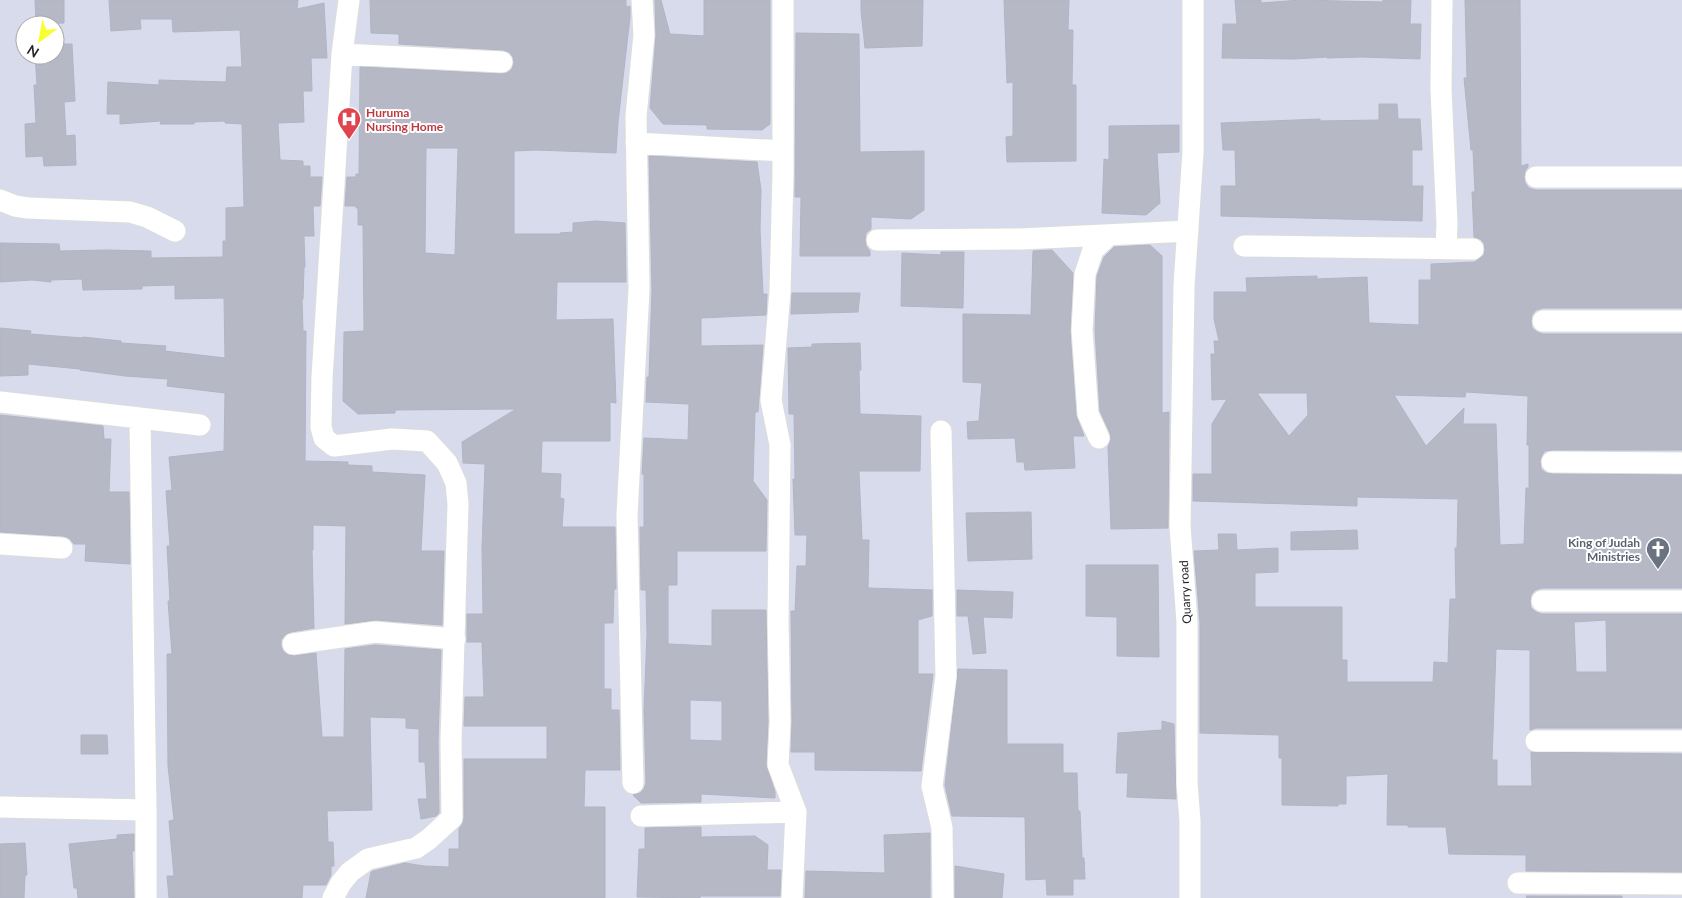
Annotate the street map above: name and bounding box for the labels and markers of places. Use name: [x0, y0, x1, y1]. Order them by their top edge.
place label: Huruma Nursing Home: [366, 105, 444, 134]
hospital icon: Huruma Nursing Home: [336, 106, 362, 140]
place label: King of Judah Ministries: [1568, 535, 1640, 564]
church icon: King of Judah Ministries: [1645, 536, 1671, 570]

